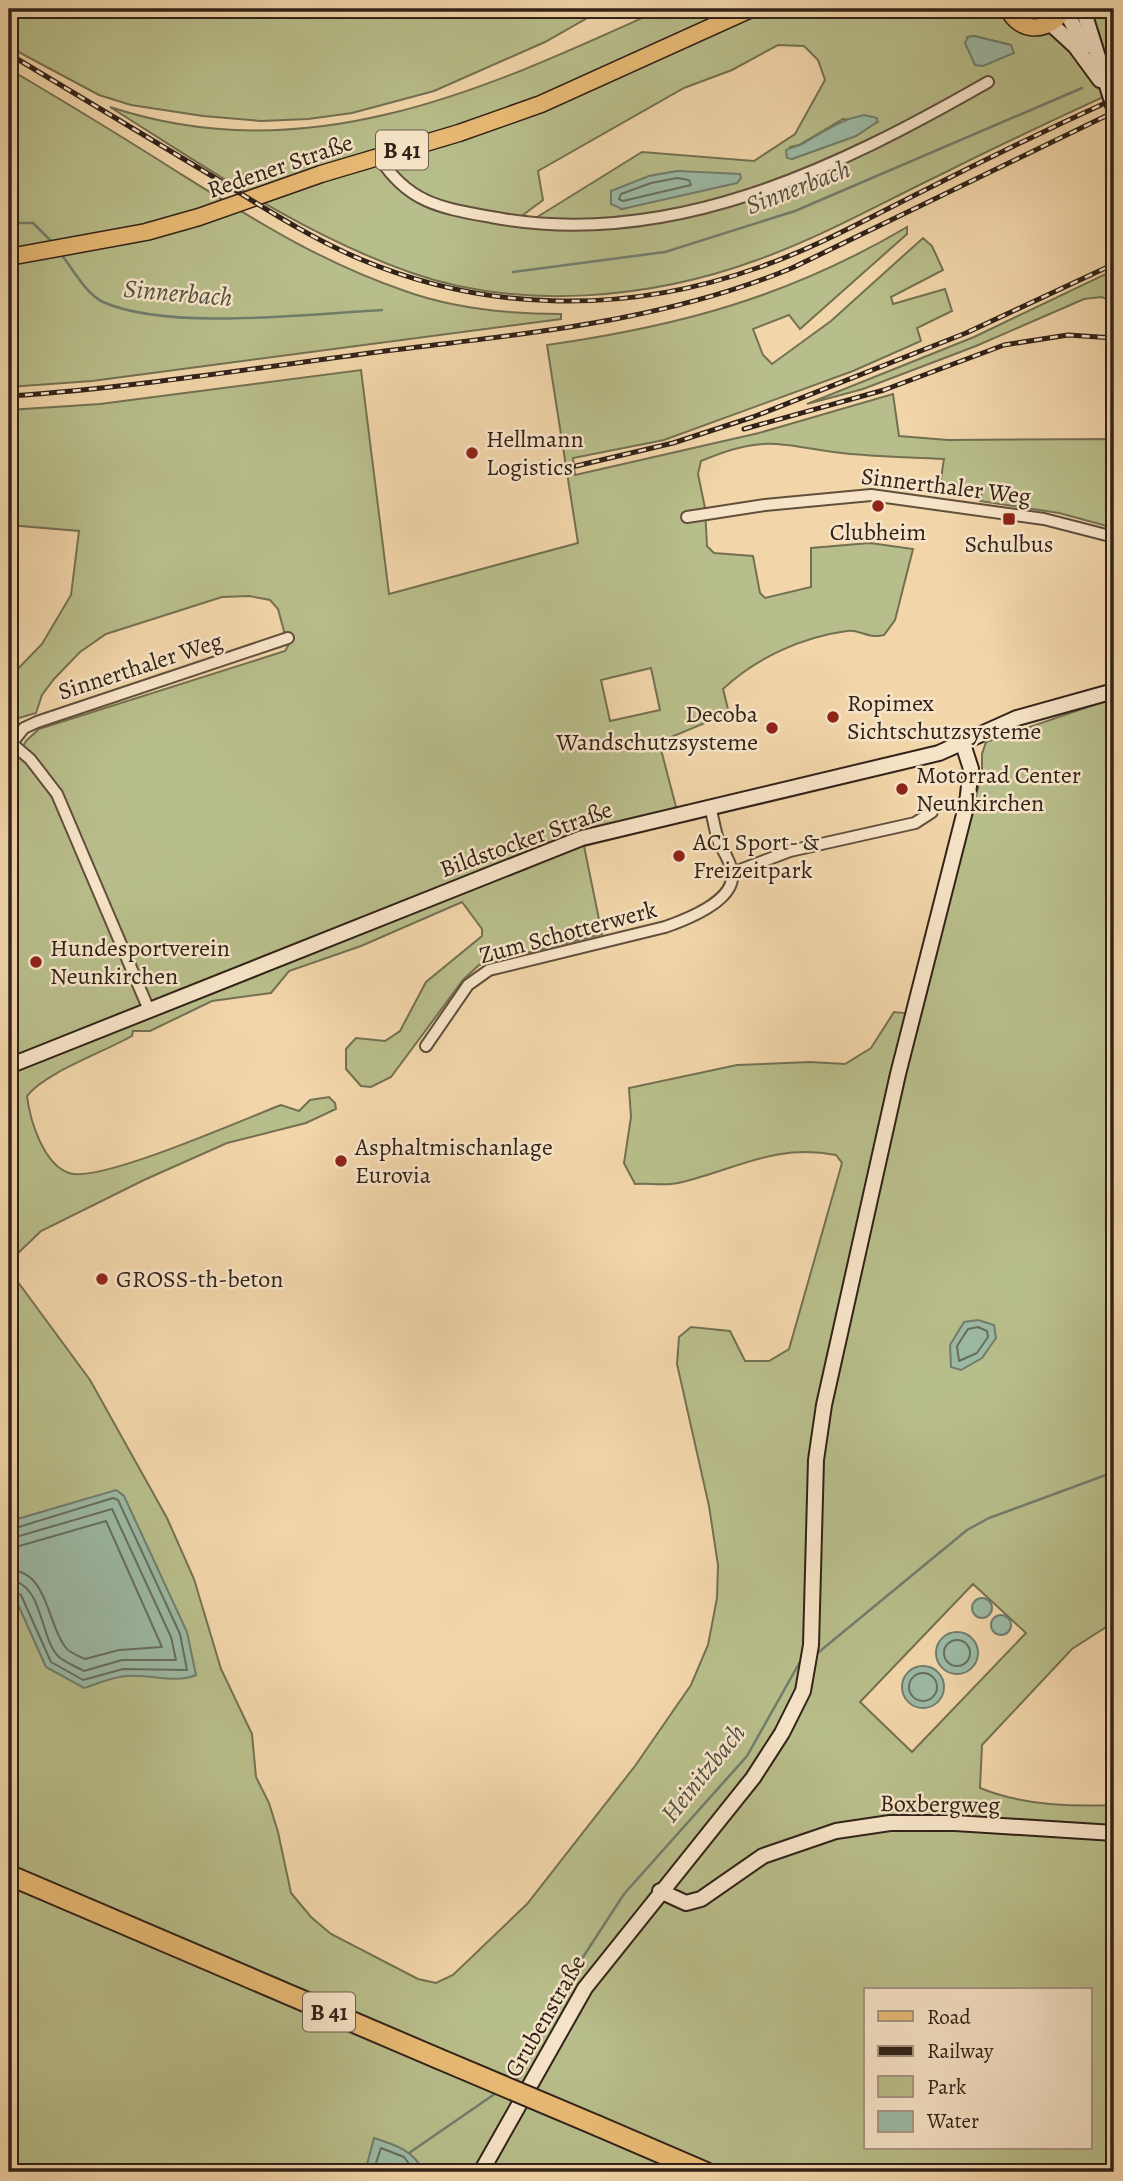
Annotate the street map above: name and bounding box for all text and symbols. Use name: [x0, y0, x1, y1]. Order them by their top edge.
street label: Redener Straße: [203, 126, 357, 206]
road number: B 41: [376, 130, 428, 169]
water label: Sinnerbach: [741, 151, 855, 223]
water label: Sinnerbach: [122, 271, 234, 315]
place label: Hellmann Logistics: [486, 423, 584, 483]
marker: Hellmann Logistics: [464, 445, 480, 461]
street label: Sinnerthaler Weg: [859, 460, 1033, 512]
marker: Clubheim: [870, 498, 886, 514]
marker: Schulbus: [1001, 511, 1017, 527]
place label: Clubheim: [830, 516, 926, 548]
place label: Schulbus: [965, 528, 1053, 560]
street label: Sinnerthaler Weg: [54, 624, 226, 708]
place label: Ropimex Sichtschutzsysteme: [847, 687, 1041, 747]
place label: Decoba Wandschutzsysteme: [555, 698, 759, 758]
marker: Ropimex Sichtschutzsysteme: [825, 709, 841, 725]
marker: Decoba Wandschutzsysteme: [764, 720, 780, 736]
place label: Motorrad Center Neunkirchen: [916, 759, 1081, 819]
marker: Motorrad Center Neunkirchen: [894, 781, 910, 797]
street label: Bildstocker Straße: [435, 793, 617, 885]
place label: AC1 Sport- & Freizeitpark: [692, 826, 820, 886]
marker: AC1 Sport- & Freizeitpark: [671, 848, 687, 864]
street label: Zum Schotterwerk: [476, 893, 661, 971]
place label: Hundesportverein Neunkirchen: [50, 932, 230, 992]
marker: Hundesportverein Neunkirchen: [28, 954, 44, 970]
place label: Asphaltmischanlage Eurovia: [354, 1131, 553, 1191]
marker: Asphaltmischanlage Eurovia: [333, 1153, 349, 1169]
place label: GROSS-th-beton: [116, 1263, 283, 1295]
marker: GROSS-th-beton: [94, 1271, 110, 1287]
water label: Heinitzbach: [652, 1716, 754, 1830]
street label: Boxbergweg: [880, 1787, 1000, 1821]
street label: Grubenstraße: [497, 1949, 593, 2083]
legend: [864, 1988, 1092, 2150]
road number: B 41: [303, 1993, 355, 2032]
text: Road: [927, 2003, 971, 2031]
text: Railway: [927, 2037, 994, 2065]
text: Park: [927, 2073, 967, 2101]
text: Water: [926, 2107, 979, 2135]

